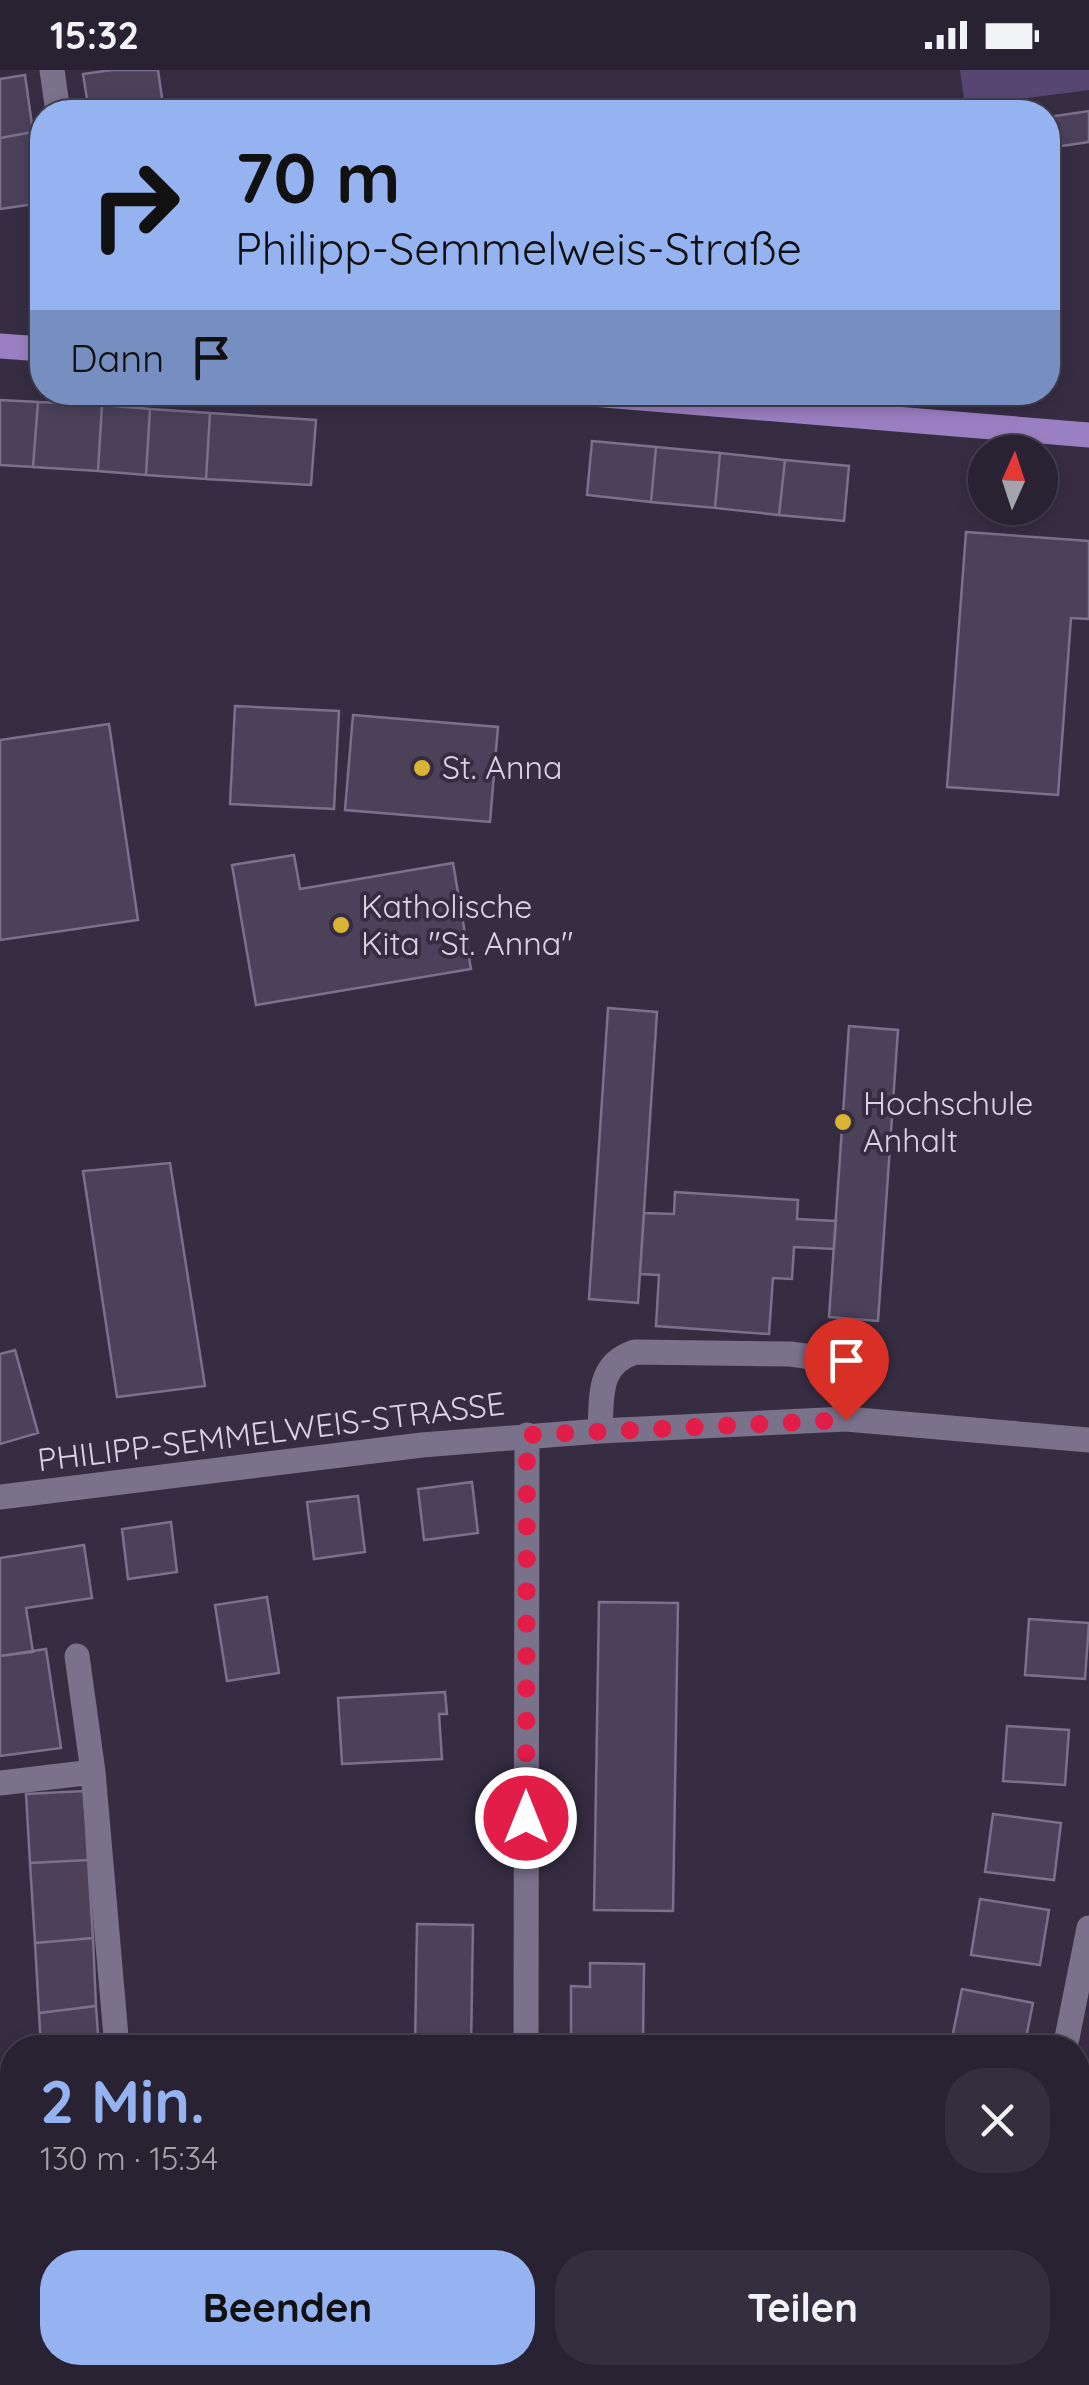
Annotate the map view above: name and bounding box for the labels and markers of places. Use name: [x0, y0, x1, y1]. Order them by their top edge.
place label: St. Anna: [442, 747, 562, 787]
marker: St. Anna: [411, 757, 433, 779]
place label: Katholische Kita "St. Anna": [361, 886, 573, 963]
marker: Katholische Kita "St. Anna": [330, 914, 352, 936]
place label: Hochschule Anhalt: [863, 1083, 1033, 1160]
marker: Hochschule Anhalt: [832, 1111, 854, 1133]
pin: [804, 1318, 889, 1421]

